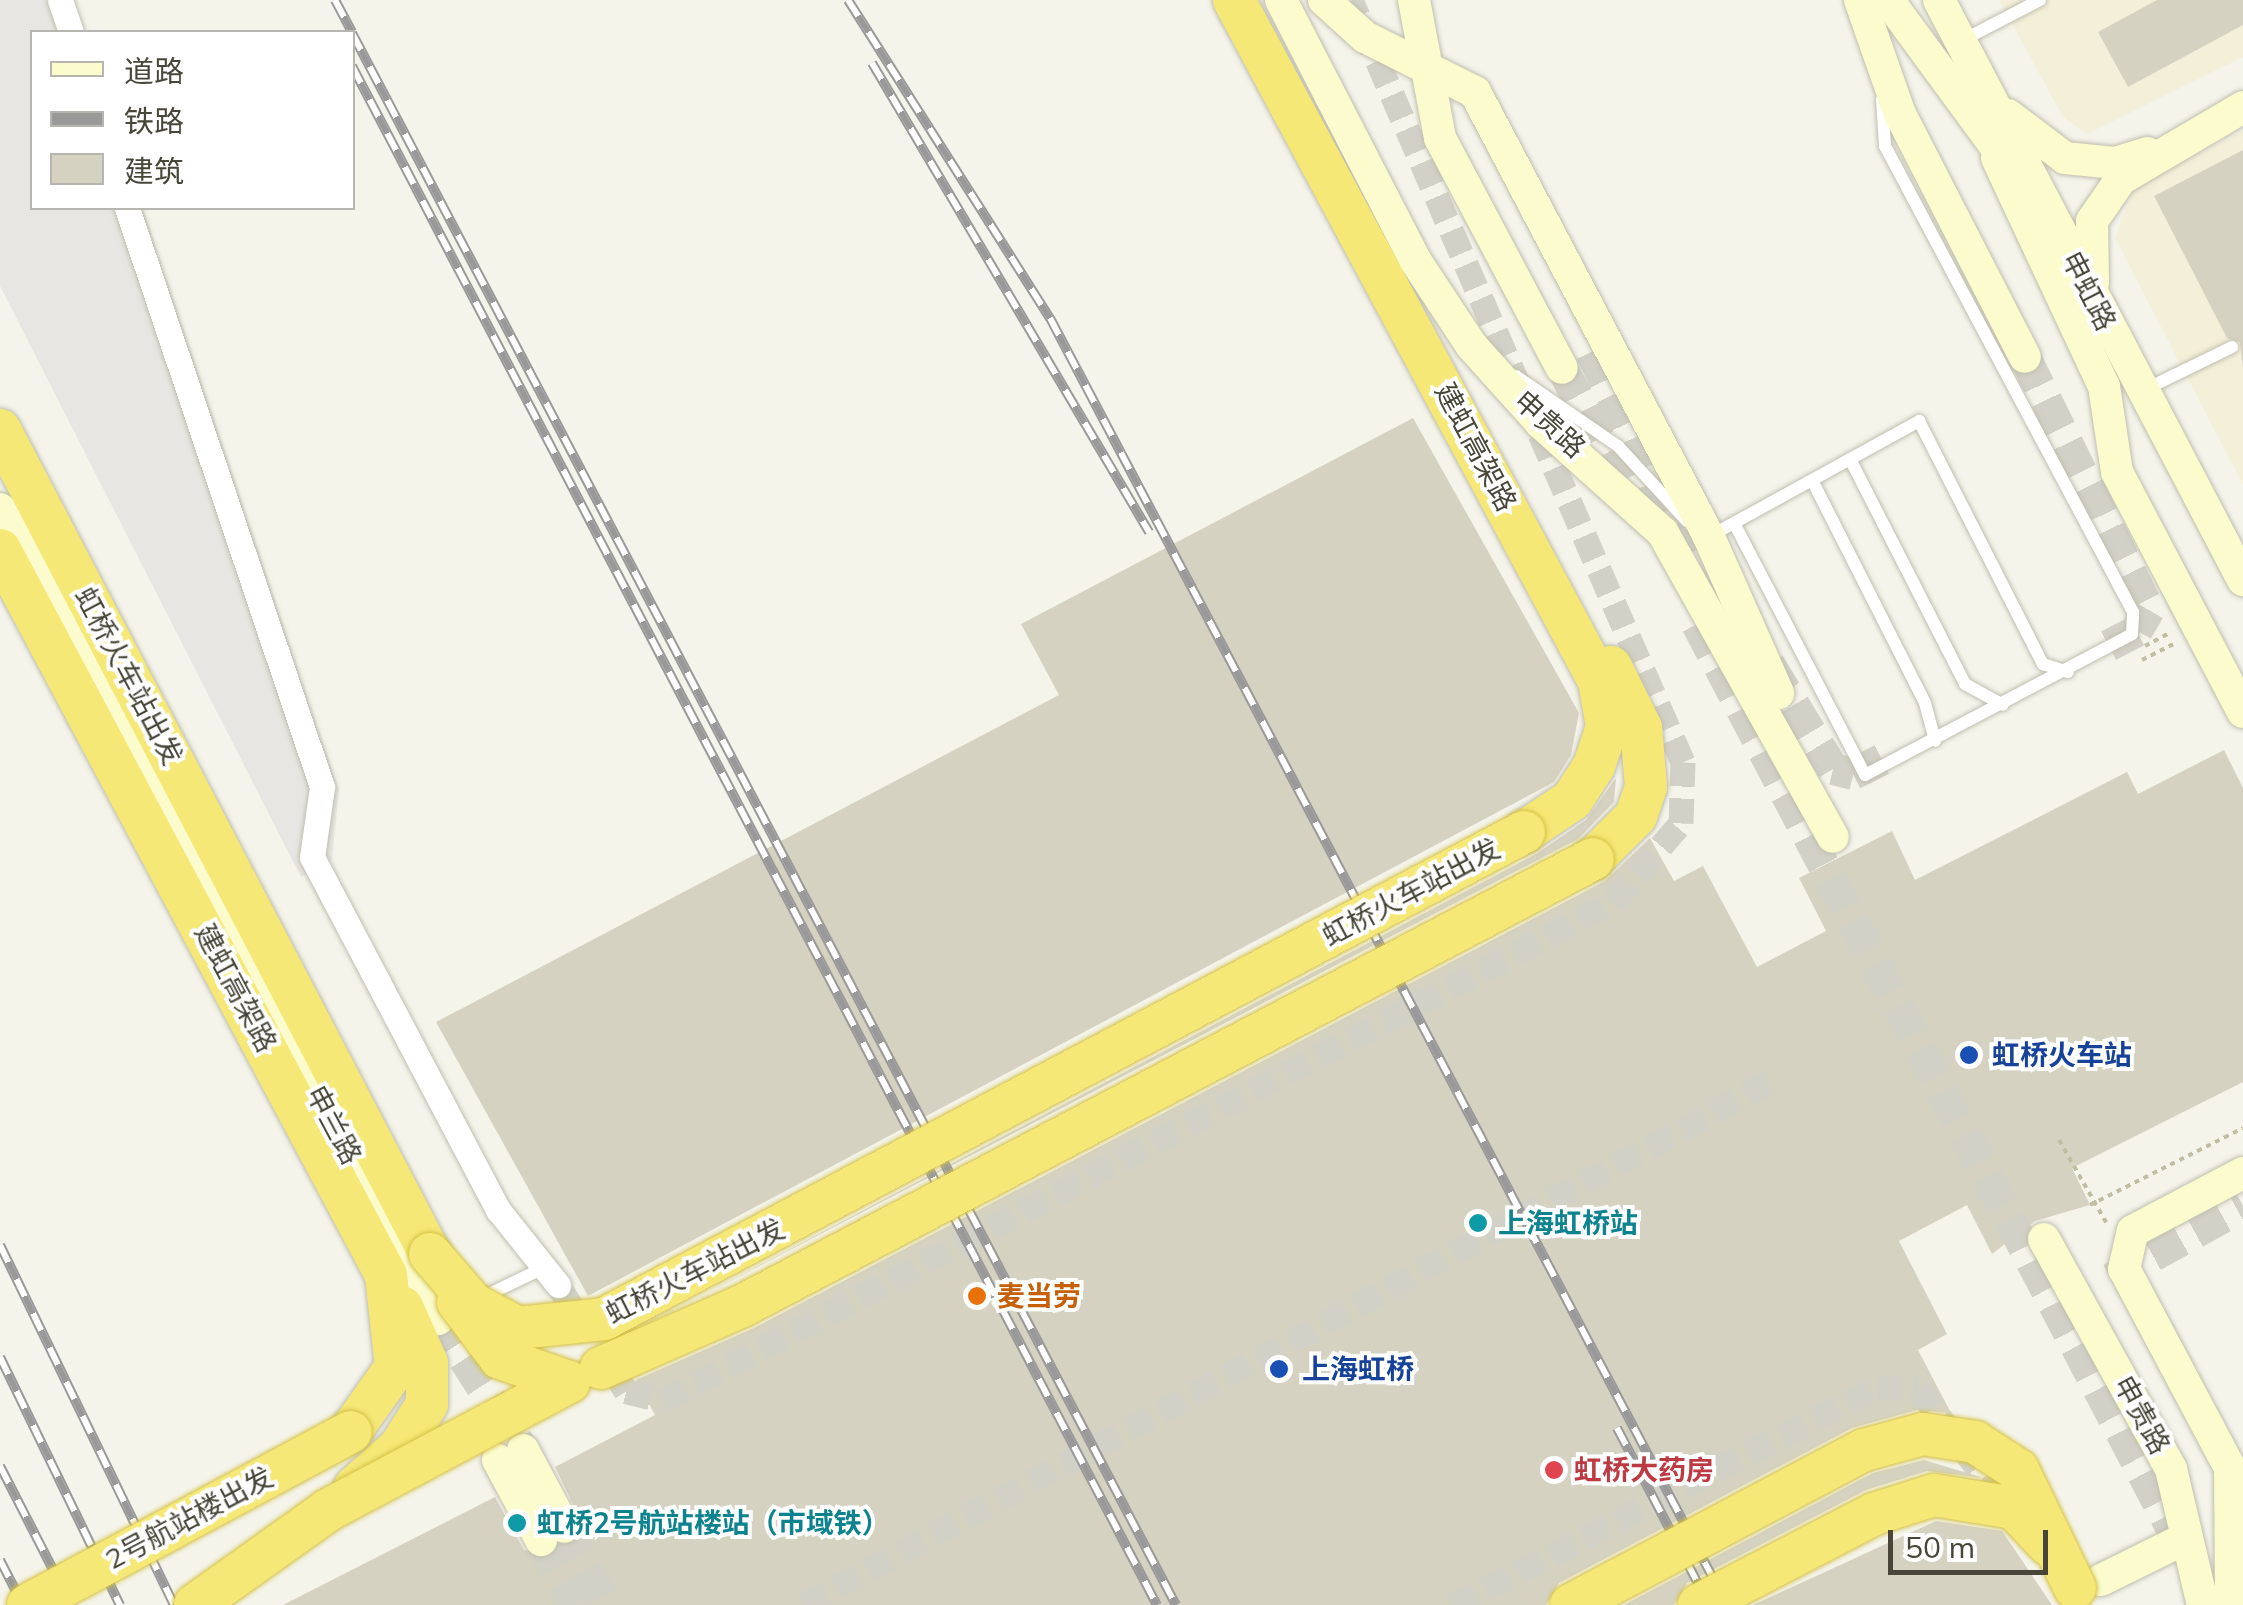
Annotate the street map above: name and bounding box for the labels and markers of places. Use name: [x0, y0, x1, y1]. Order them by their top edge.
place label: 虹桥火车站: [1992, 1038, 2132, 1072]
marker: 虹桥火车站: [1956, 1042, 1982, 1068]
place label: 上海虹桥站: [1498, 1206, 1638, 1240]
marker: 上海虹桥站: [1467, 1212, 1489, 1234]
place label: 麦当劳: [997, 1279, 1081, 1313]
marker: 麦当劳: [966, 1285, 988, 1307]
place label: 上海虹桥: [1302, 1352, 1414, 1386]
marker: 上海虹桥: [1266, 1356, 1292, 1382]
place label: 虹桥大药房: [1574, 1453, 1714, 1487]
marker: 虹桥大药房: [1543, 1459, 1565, 1481]
place label: 虹桥2号航站楼站（市域铁）: [537, 1506, 890, 1540]
marker: 虹桥2号航站楼站（市域铁）: [506, 1512, 528, 1534]

